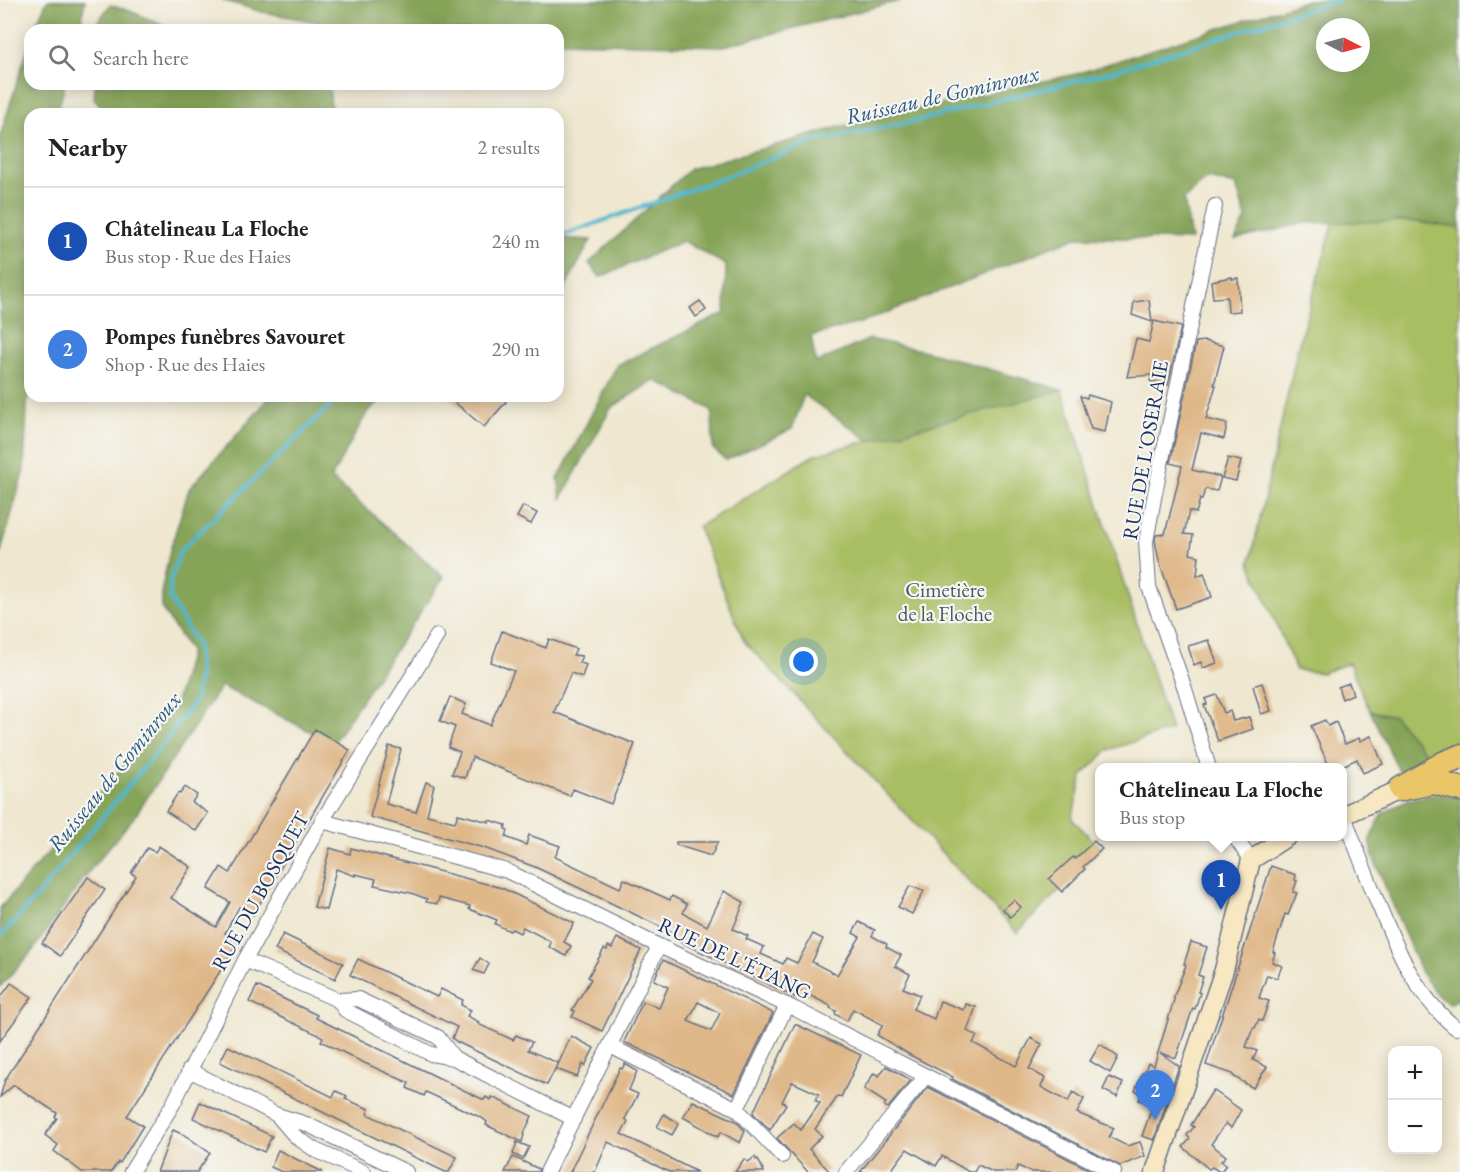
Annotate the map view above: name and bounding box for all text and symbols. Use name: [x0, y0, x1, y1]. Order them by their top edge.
north arrow: [1316, 18, 1370, 72]
search box: [24, 24, 564, 90]
icon: search: [45, 41, 78, 74]
text: Search here: [93, 43, 188, 72]
water label: Ruisseau de Gominroux: [843, 58, 1043, 131]
text: Nearby: [48, 130, 128, 164]
text: 2 results: [477, 134, 540, 160]
text: Châtelineau La Floche: [105, 214, 308, 243]
text: 1: [62, 228, 73, 254]
text: 240 m: [492, 228, 540, 254]
text: Bus stop · Rue des Haies: [105, 243, 291, 269]
text: Pompes funèbres Savouret: [105, 322, 345, 351]
text: 2: [62, 336, 73, 362]
text: 290 m: [492, 336, 540, 362]
text: Shop · Rue des Haies: [105, 351, 265, 377]
street label: RUE DE L'OSERAIE: [1116, 358, 1174, 542]
park label: Cimetière de la Floche: [898, 576, 992, 627]
your location: [789, 647, 818, 676]
water label: Ruisseau de Gominroux: [41, 685, 188, 858]
popup: [1095, 763, 1347, 841]
text: Châtelineau La Floche: [1119, 775, 1323, 804]
text: Bus stop: [1119, 804, 1185, 830]
street label: RUE DU BOSQUET: [205, 806, 316, 976]
pin: 1: [1202, 860, 1240, 910]
street label: RUE DE L'ÉTANG: [654, 911, 816, 1005]
map controls: [1388, 1046, 1442, 1154]
button: +: [1388, 1046, 1442, 1100]
pin: 2: [1136, 1070, 1174, 1120]
button: −: [1388, 1100, 1442, 1154]

